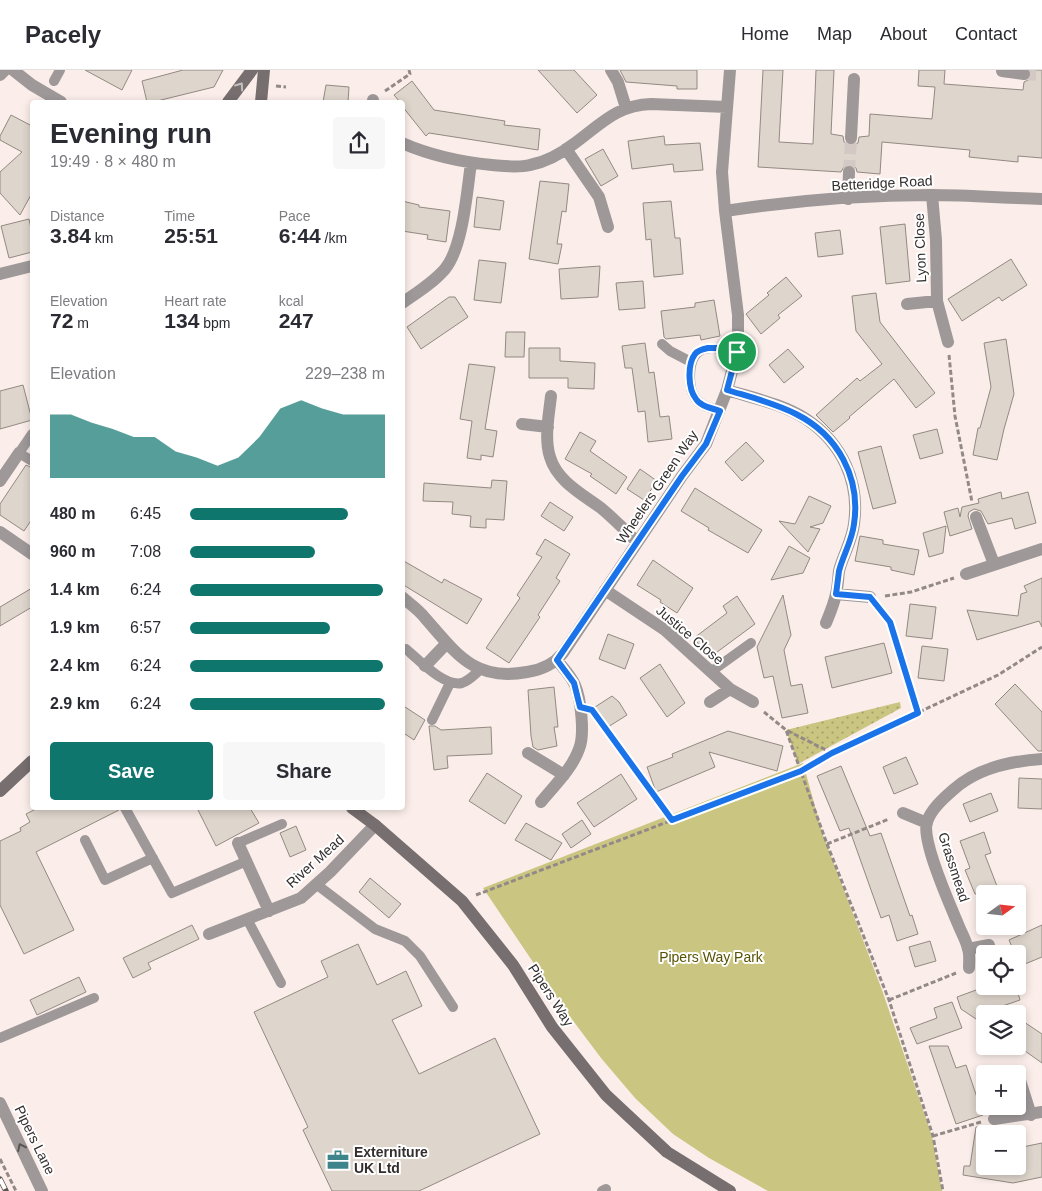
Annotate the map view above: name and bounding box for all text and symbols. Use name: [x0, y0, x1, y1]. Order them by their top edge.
text: Pacely: [25, 21, 101, 48]
text: Home: [741, 24, 789, 44]
text: Map: [817, 24, 852, 44]
text: About: [880, 24, 927, 44]
text: Contact: [955, 24, 1017, 44]
one-way arrow: [234, 82, 243, 92]
button: share: [333, 117, 385, 169]
text: Evening run: [50, 118, 212, 149]
text: 19:49 · 8 × 480 m: [50, 153, 176, 170]
street label: Betteridge Road: [831, 172, 933, 194]
text: Distance: [50, 208, 104, 224]
text: Time: [164, 208, 195, 224]
text: Pace: [279, 208, 311, 224]
street label: Lyon Close: [911, 213, 929, 283]
text: 3.84: [50, 224, 91, 247]
text: 25:51: [164, 224, 218, 247]
text: 6:44: [279, 224, 321, 247]
text: km: [91, 230, 113, 246]
text: /km: [321, 230, 347, 246]
text: Elevation: [50, 293, 108, 309]
text: Heart rate: [164, 293, 227, 309]
text: kcal: [279, 293, 304, 309]
text: 72: [50, 309, 73, 332]
text: 134: [164, 309, 199, 332]
text: 247: [279, 309, 314, 332]
text: m: [73, 315, 89, 331]
text: bpm: [199, 315, 231, 331]
pin: [716, 331, 758, 373]
icon: arrive: [723, 338, 751, 366]
text: Elevation: [50, 365, 116, 382]
text: 229–238 m: [305, 365, 385, 382]
street label: Wheelers Green Way: [613, 427, 701, 547]
text: 480 m: [50, 505, 95, 522]
text: 6:45: [130, 505, 161, 522]
text: 960 m: [50, 543, 95, 560]
text: 7:08: [130, 543, 161, 560]
text: 1.4 km: [50, 581, 100, 598]
text: 6:24: [130, 581, 161, 598]
street label: Justice Close: [653, 602, 727, 668]
text: 1.9 km: [50, 619, 100, 636]
text: 6:57: [130, 619, 161, 636]
text: 2.4 km: [50, 657, 100, 674]
text: 6:24: [130, 657, 161, 674]
text: 2.9 km: [50, 695, 100, 712]
text: 6:24: [130, 695, 161, 712]
button: Save: [50, 742, 213, 800]
button: Share: [223, 742, 385, 800]
street label: Grassmead: [935, 830, 973, 904]
street label: River Mead: [283, 831, 347, 891]
north arrow: [976, 885, 1026, 935]
map controls: [976, 885, 1026, 1175]
button: locate: [976, 945, 1026, 995]
park label: Pipers Way Park: [659, 949, 764, 965]
street label: Pipers Way: [525, 961, 577, 1029]
button: layers: [976, 1005, 1026, 1055]
button: +: [976, 1065, 1026, 1115]
street label: Pipers Lane: [11, 1103, 59, 1177]
button: −: [976, 1125, 1026, 1175]
one-way arrow: [17, 1143, 28, 1152]
place label: Externiture UK Ltd: [354, 1144, 428, 1176]
office icon: Externiture UK Ltd: [325, 1147, 351, 1173]

